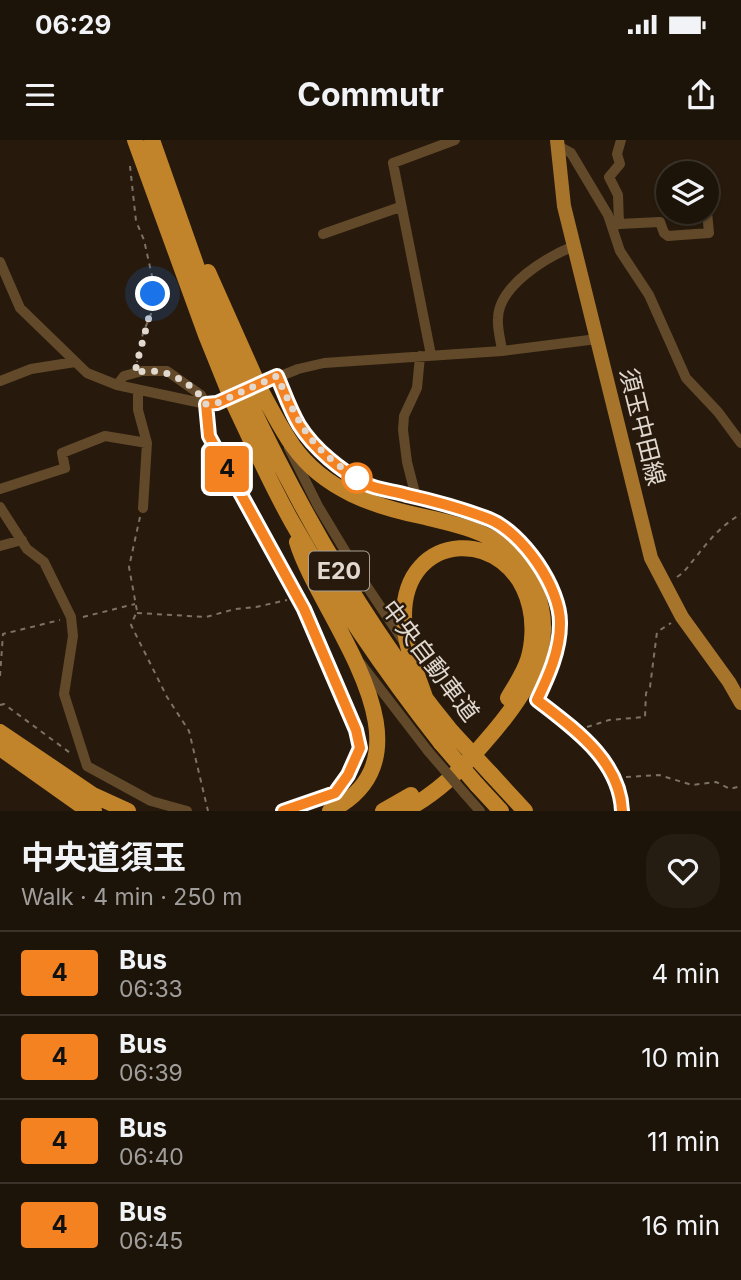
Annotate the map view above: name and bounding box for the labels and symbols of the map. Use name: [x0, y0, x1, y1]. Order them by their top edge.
your location: [135, 276, 170, 311]
street label: 須玉中田線: [614, 365, 671, 489]
line badge: 4: [204, 446, 250, 492]
unlabelled marker: [342, 463, 372, 493]
road number: E20: [309, 552, 369, 590]
street label: 中央自動車道: [375, 594, 485, 727]

